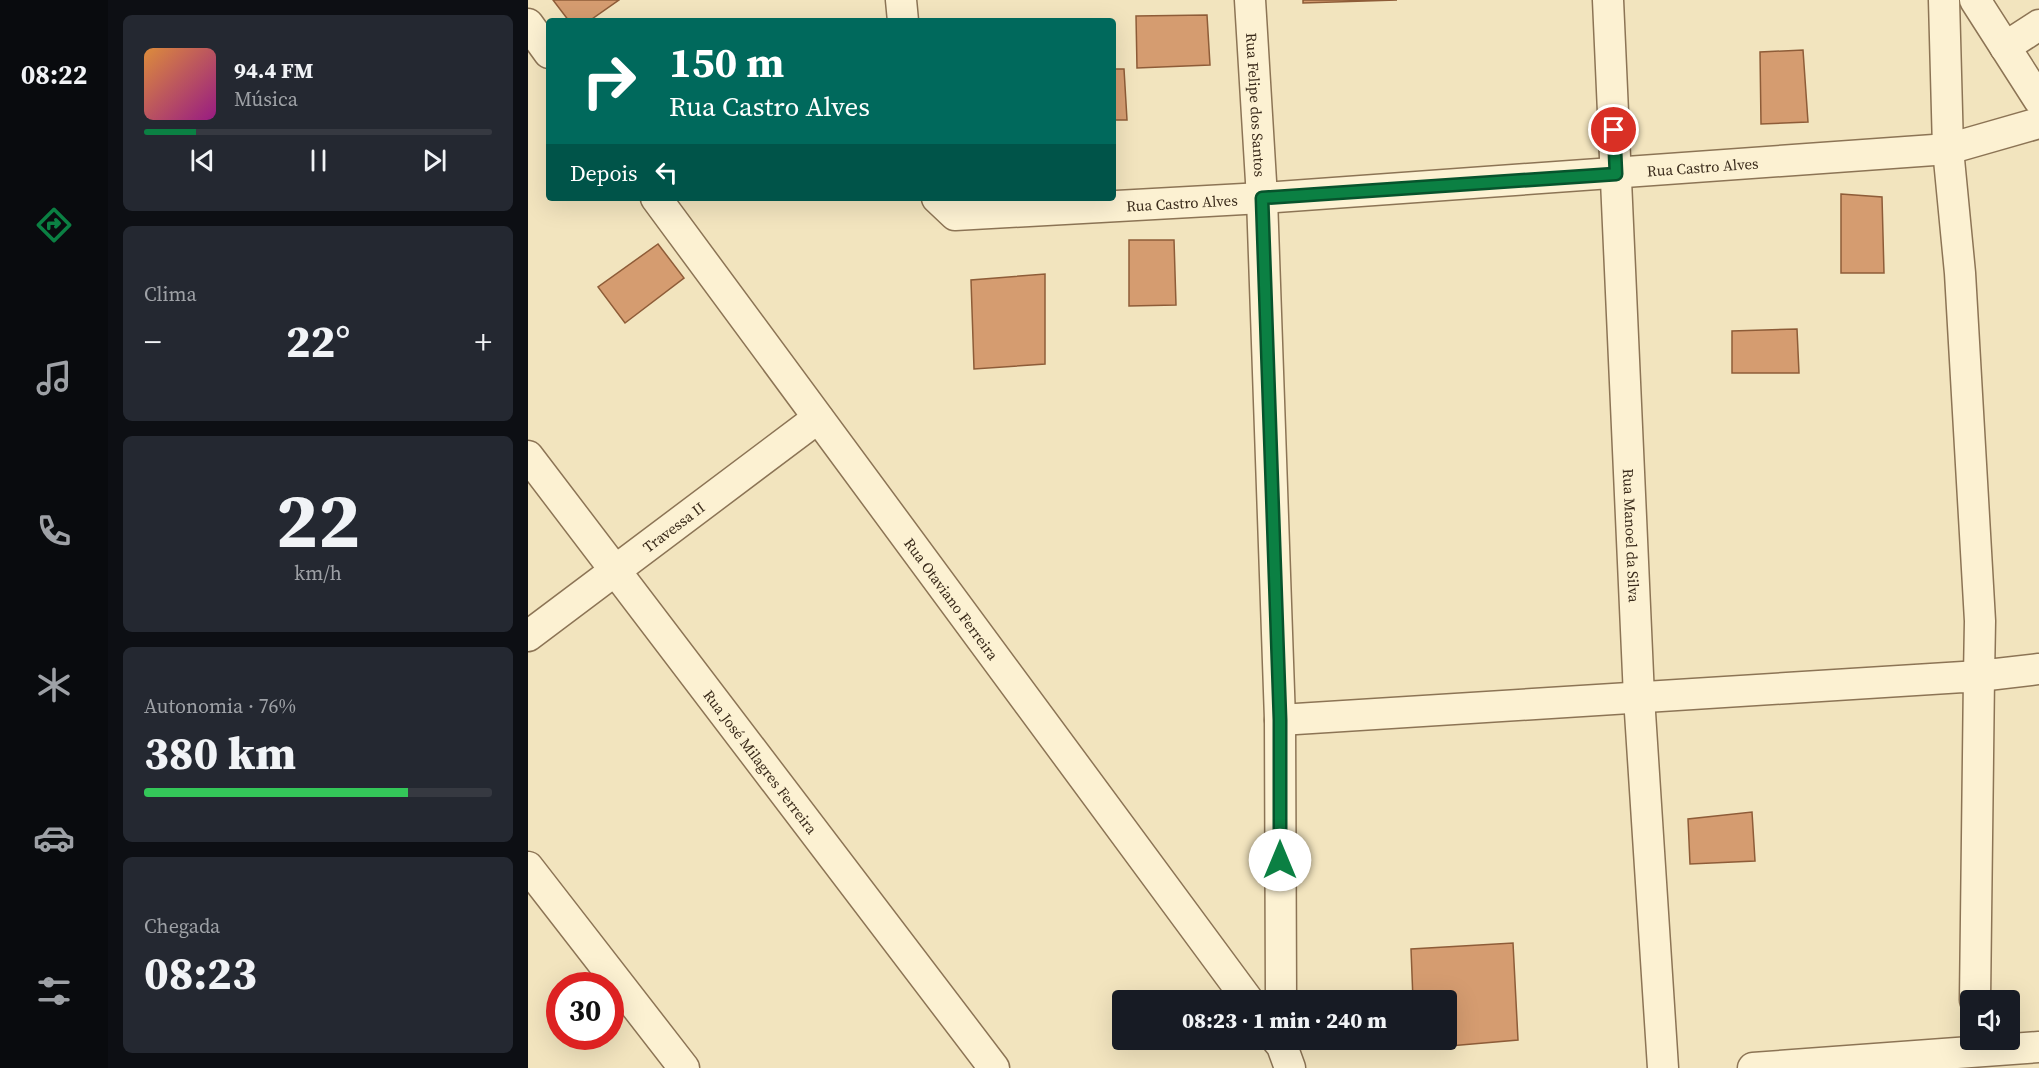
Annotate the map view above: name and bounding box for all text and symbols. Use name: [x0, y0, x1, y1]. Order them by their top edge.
street label: Rua Felipe dos Santos: [1242, 32, 1271, 178]
text: 150 m: [669, 33, 784, 91]
icon: right: [570, 42, 648, 120]
text: 94.4 FM: [234, 55, 313, 85]
text: 08:22: [21, 56, 87, 93]
text: Música: [234, 85, 298, 113]
text: Rua Castro Alves: [669, 88, 870, 125]
pin: [1588, 104, 1639, 155]
icon: arrive: [1597, 113, 1630, 146]
icon: previous: [186, 144, 219, 177]
icon: pause: [302, 144, 335, 177]
icon: next: [418, 144, 451, 177]
street label: Rua Castro Alves: [1646, 152, 1759, 181]
icon: left: [650, 156, 683, 189]
text: Depois: [570, 158, 638, 188]
street label: Rua Castro Alves: [1126, 189, 1238, 216]
icon: directions: [33, 204, 75, 246]
text: Clima: [144, 280, 197, 308]
text: 22°: [286, 310, 350, 372]
text: −: [144, 319, 162, 364]
text: +: [474, 319, 492, 364]
icon: music: [33, 357, 75, 399]
text: 22: [276, 466, 360, 573]
street label: Rua Manoel da Silva: [1618, 468, 1645, 603]
street label: Travessa II: [638, 496, 709, 557]
icon: phone: [33, 510, 75, 552]
street label: Rua Otaviano Ferreira: [900, 533, 1004, 664]
text: km/h: [294, 559, 342, 587]
icon: climate: [33, 664, 75, 706]
street label: Rua José Milagres Ferreira: [699, 685, 823, 838]
text: Autonomia · 76%: [144, 692, 296, 720]
text: 380 km: [144, 722, 296, 784]
icon: car: [33, 817, 75, 859]
position arrow: [1248, 828, 1312, 892]
text: Chegada: [144, 912, 220, 940]
text: 08:23: [144, 942, 257, 1004]
icon: filters: [33, 970, 75, 1012]
speed limit sign: 30: [546, 972, 624, 1050]
map controls: [1960, 990, 2020, 1050]
button: sound: [1960, 990, 2020, 1050]
text: 08:23 · 1 min · 240 m: [1182, 1005, 1387, 1035]

